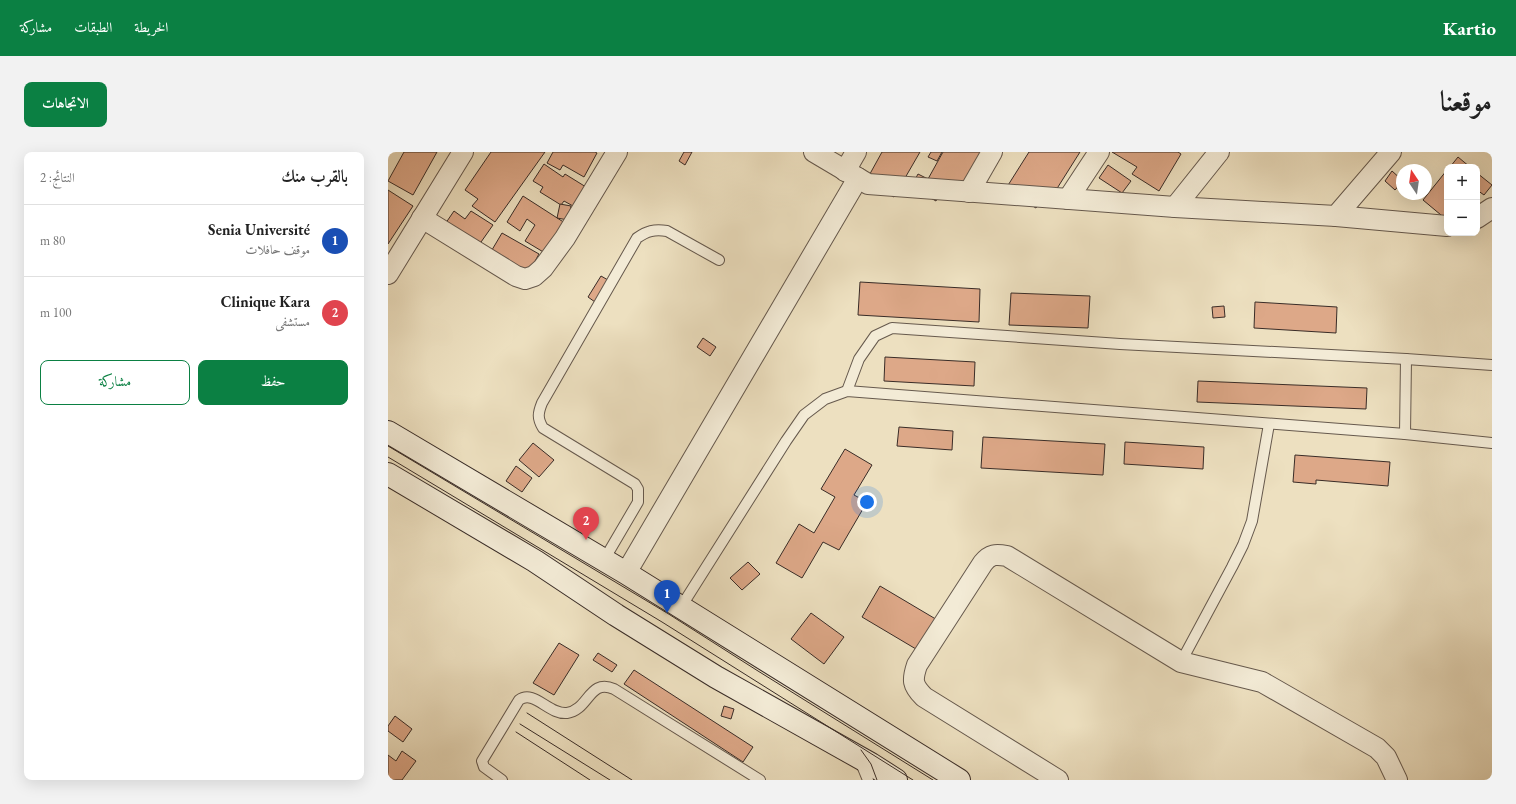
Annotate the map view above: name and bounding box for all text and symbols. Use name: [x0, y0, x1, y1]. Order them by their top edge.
text: Kartio: [1443, 16, 1496, 41]
text: مشاركة: [20, 18, 52, 36]
text: الطبقات: [74, 18, 112, 36]
text: الخريطة: [134, 18, 168, 36]
button: الاتجاهات: [24, 82, 107, 127]
text: موقعنا: [1440, 83, 1492, 119]
north arrow: [1396, 164, 1432, 200]
map controls: [1444, 164, 1480, 236]
button: +: [1444, 164, 1480, 200]
text: بالقرب منك: [281, 165, 348, 187]
text: النتائج: 2: [40, 169, 75, 186]
button: −: [1444, 200, 1480, 236]
text: Senia Université: [208, 220, 310, 239]
text: 80 m: [40, 232, 65, 249]
text: 1: [332, 232, 338, 249]
text: موقف حافلات: [245, 241, 310, 258]
text: Clinique Kara: [221, 292, 310, 311]
text: 100 m: [40, 304, 71, 321]
text: 2: [332, 304, 338, 321]
text: مستشفى: [275, 313, 310, 330]
button: مشاركة: [40, 360, 190, 405]
button: حفظ: [198, 360, 348, 405]
your location: [857, 492, 877, 512]
pin: 2: [573, 507, 599, 540]
pin: 1: [654, 580, 680, 613]

